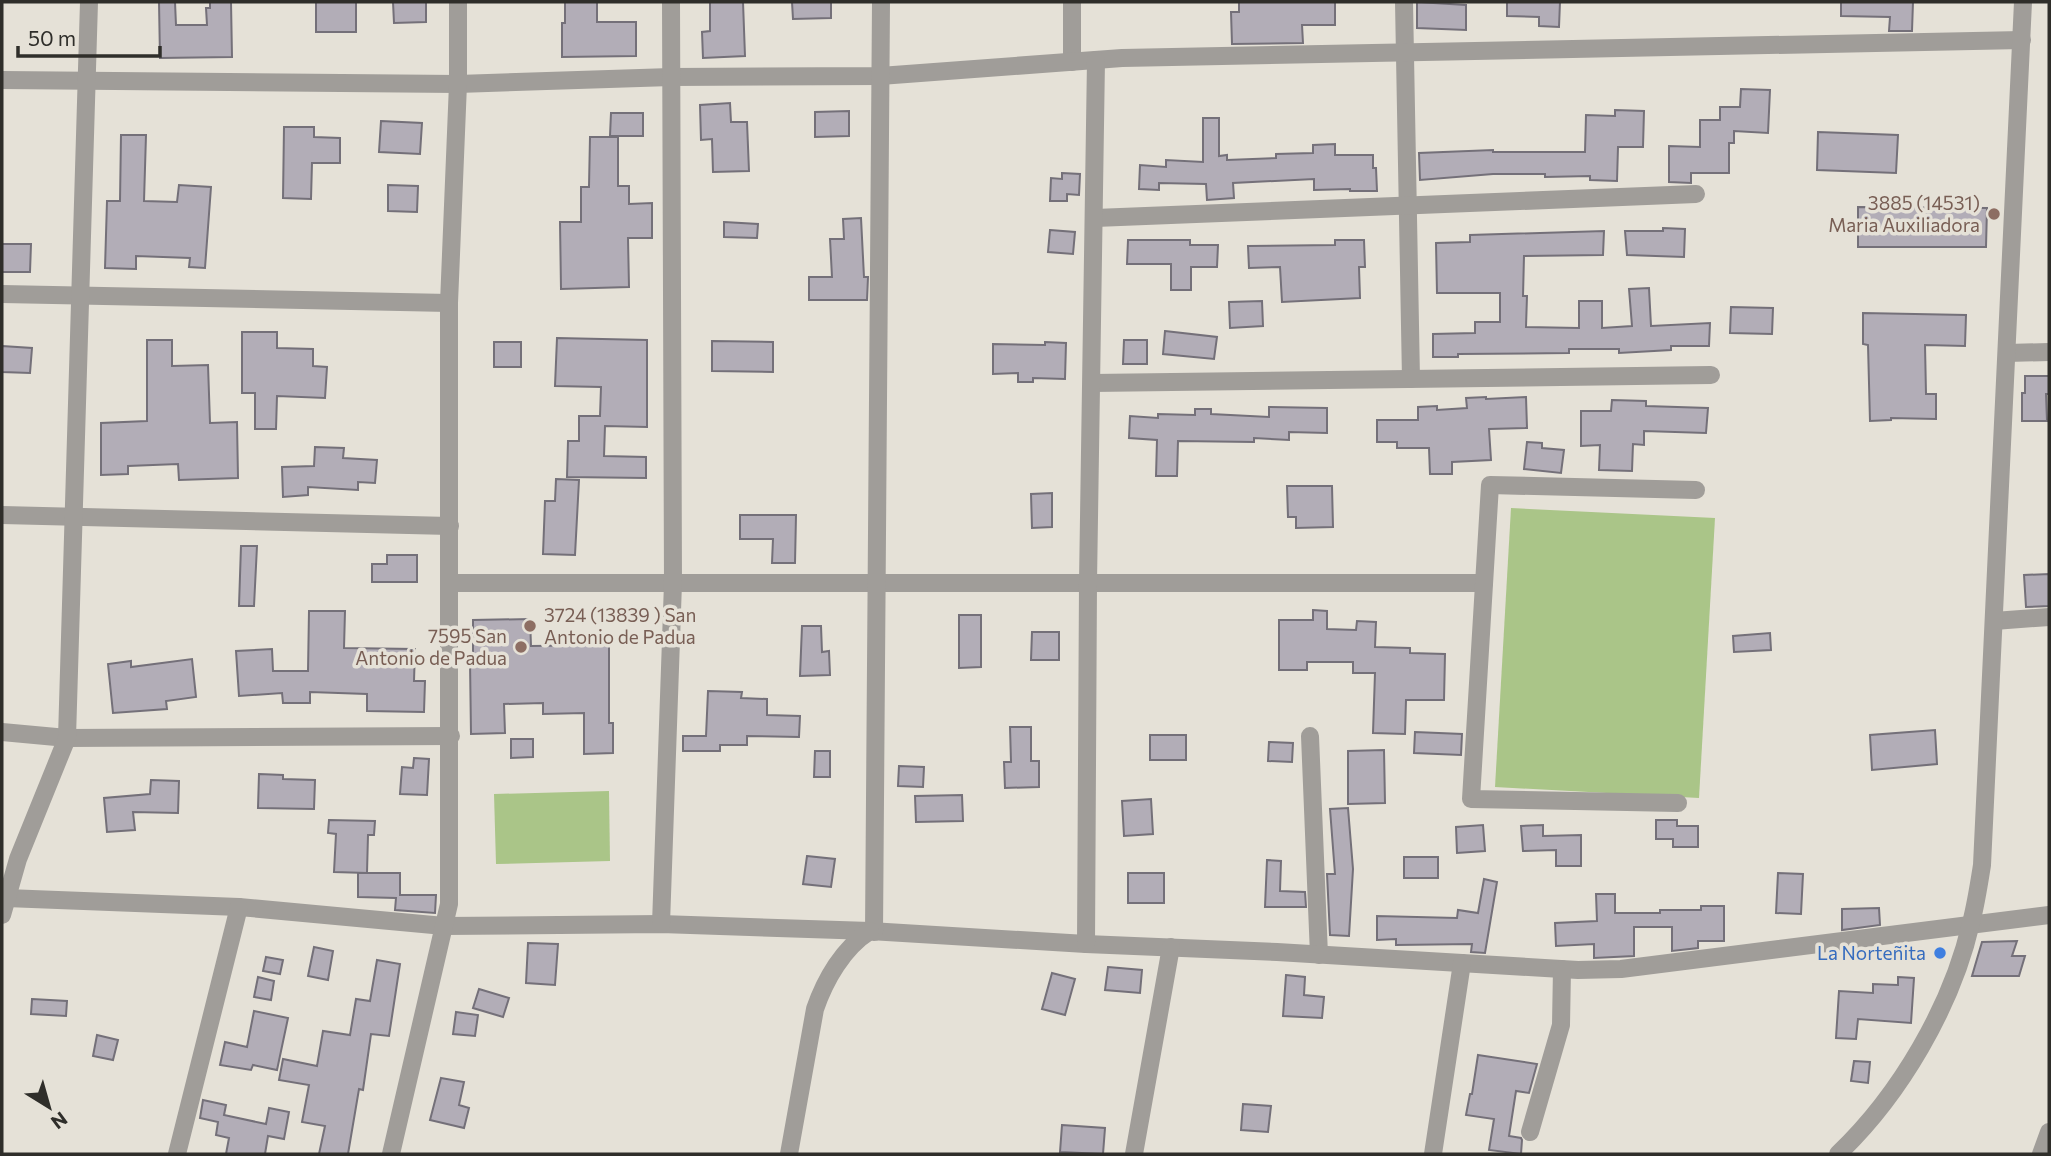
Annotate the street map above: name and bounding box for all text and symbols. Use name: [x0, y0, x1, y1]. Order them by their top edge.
scale bar: [18, 14, 159, 58]
text: 50 m: [28, 25, 76, 50]
place label: 3885 (14531) Maria Auxiliadora: [1828, 191, 1980, 236]
marker: 3885 (14531) Maria Auxiliadora: [1986, 206, 2002, 222]
place label: 3724 (13839 ) San Antonio de Padua: [544, 603, 696, 648]
marker: 3724 (13839 ) San Antonio de Padua: [522, 618, 538, 634]
place label: 7595 San Antonio de Padua: [355, 624, 507, 669]
marker: 7595 San Antonio de Padua: [513, 639, 529, 655]
place label: La Norteñita: [1817, 941, 1926, 964]
marker: La Norteñita: [1932, 945, 1948, 961]
north arrow: [14, 1072, 84, 1142]
text: N: [47, 1107, 72, 1134]

